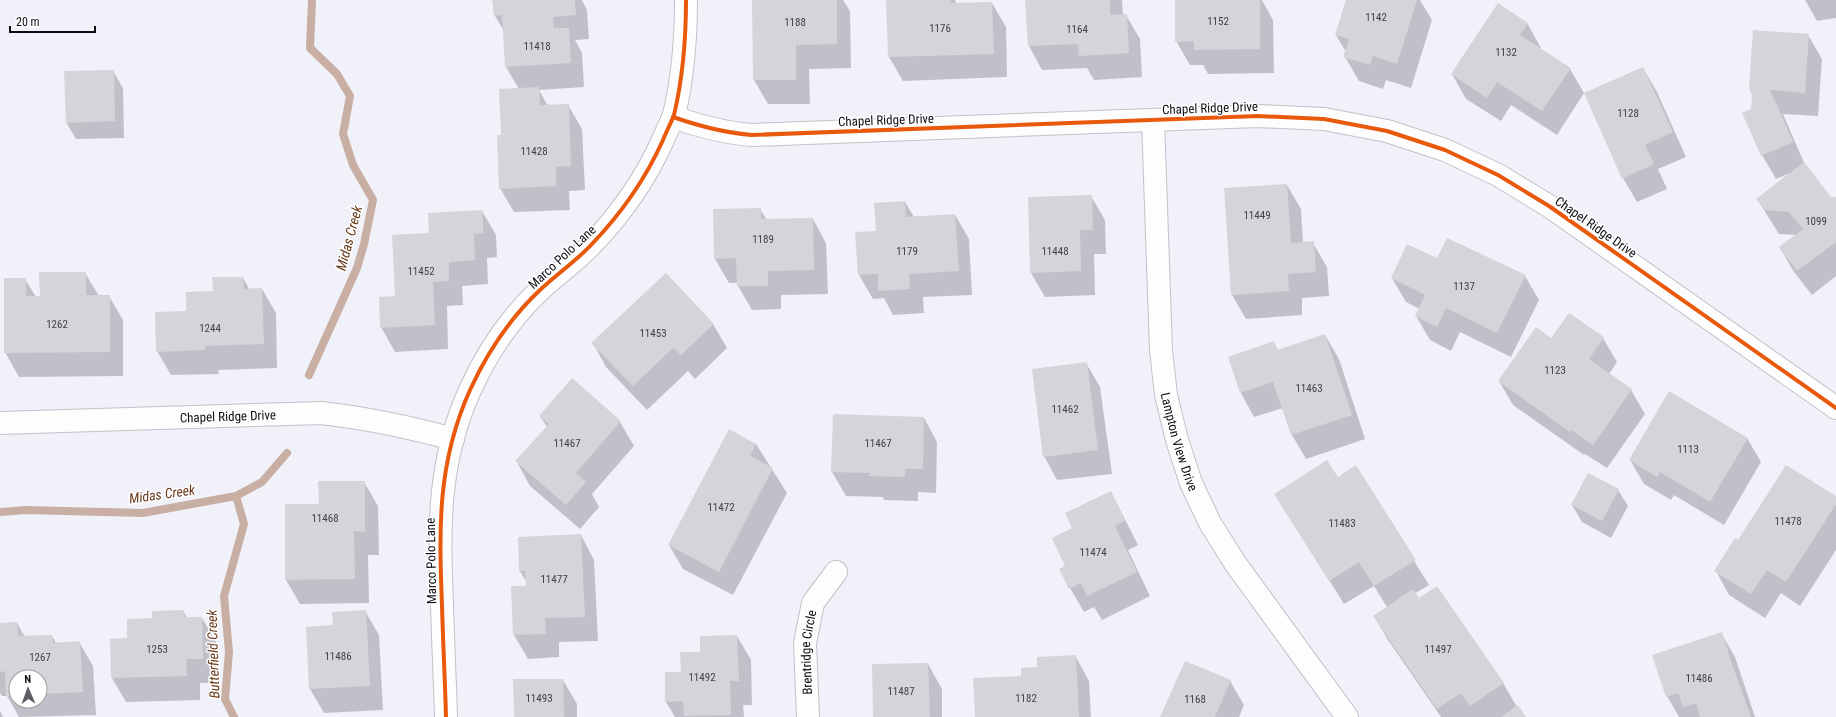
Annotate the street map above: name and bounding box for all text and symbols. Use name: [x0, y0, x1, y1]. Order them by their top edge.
scale bar: [10, 8, 95, 34]
house number: 1142: [1365, 11, 1387, 24]
text: 20 m: [16, 15, 40, 29]
house number: 1152: [1207, 15, 1229, 28]
house number: 1188: [784, 16, 806, 29]
house number: 1176: [929, 22, 951, 35]
house number: 1164: [1066, 23, 1088, 36]
house number: 11418: [523, 40, 551, 53]
house number: 1132: [1495, 46, 1517, 59]
street label: Chapel Ridge Drive: [1162, 99, 1258, 117]
house number: 1128: [1617, 107, 1639, 120]
street label: Chapel Ridge Drive: [838, 111, 934, 129]
house number: 11428: [520, 145, 548, 158]
street label: Chapel Ridge Drive: [1552, 193, 1640, 261]
water label: Midas Creek: [333, 203, 366, 272]
house number: 11449: [1243, 209, 1271, 222]
house number: 1099: [1805, 215, 1827, 228]
street label: Marco Polo Lane: [525, 222, 599, 292]
house number: 1189: [752, 233, 774, 246]
house number: 1179: [896, 245, 918, 258]
house number: 11448: [1041, 245, 1069, 258]
house number: 11452: [407, 265, 435, 278]
house number: 1137: [1453, 280, 1475, 293]
house number: 1262: [46, 318, 68, 331]
house number: 1244: [199, 322, 221, 335]
house number: 11453: [639, 327, 667, 340]
house number: 1123: [1544, 364, 1566, 377]
house number: 11463: [1295, 382, 1323, 395]
street label: Lampton View Drive: [1158, 391, 1201, 493]
house number: 11462: [1051, 403, 1079, 416]
street label: Chapel Ridge Drive: [180, 407, 276, 425]
house number: 11467: [553, 437, 581, 450]
house number: 11467: [864, 437, 892, 450]
house number: 1113: [1677, 443, 1699, 456]
water label: Midas Creek: [128, 481, 197, 507]
house number: 11472: [707, 501, 735, 514]
house number: 11468: [311, 512, 339, 525]
house number: 11478: [1774, 515, 1802, 528]
house number: 11483: [1328, 517, 1356, 530]
street label: Marco Polo Lane: [423, 518, 439, 604]
house number: 11474: [1079, 546, 1107, 559]
house number: 11477: [540, 573, 568, 586]
water label: Butterfield Creek: [203, 608, 223, 699]
street label: Brentridge Circle: [797, 609, 819, 695]
house number: 1253: [146, 643, 168, 656]
house number: 11497: [1424, 643, 1452, 656]
house number: 11486: [324, 650, 352, 663]
house number: 1267: [29, 651, 51, 664]
north arrow: [8, 669, 48, 709]
house number: 11492: [688, 671, 716, 684]
house number: 11486: [1685, 672, 1713, 685]
text: N: [24, 673, 32, 686]
house number: 11487: [887, 685, 915, 698]
house number: 11493: [525, 692, 553, 705]
house number: 1182: [1015, 692, 1037, 705]
house number: 1168: [1184, 693, 1206, 706]

